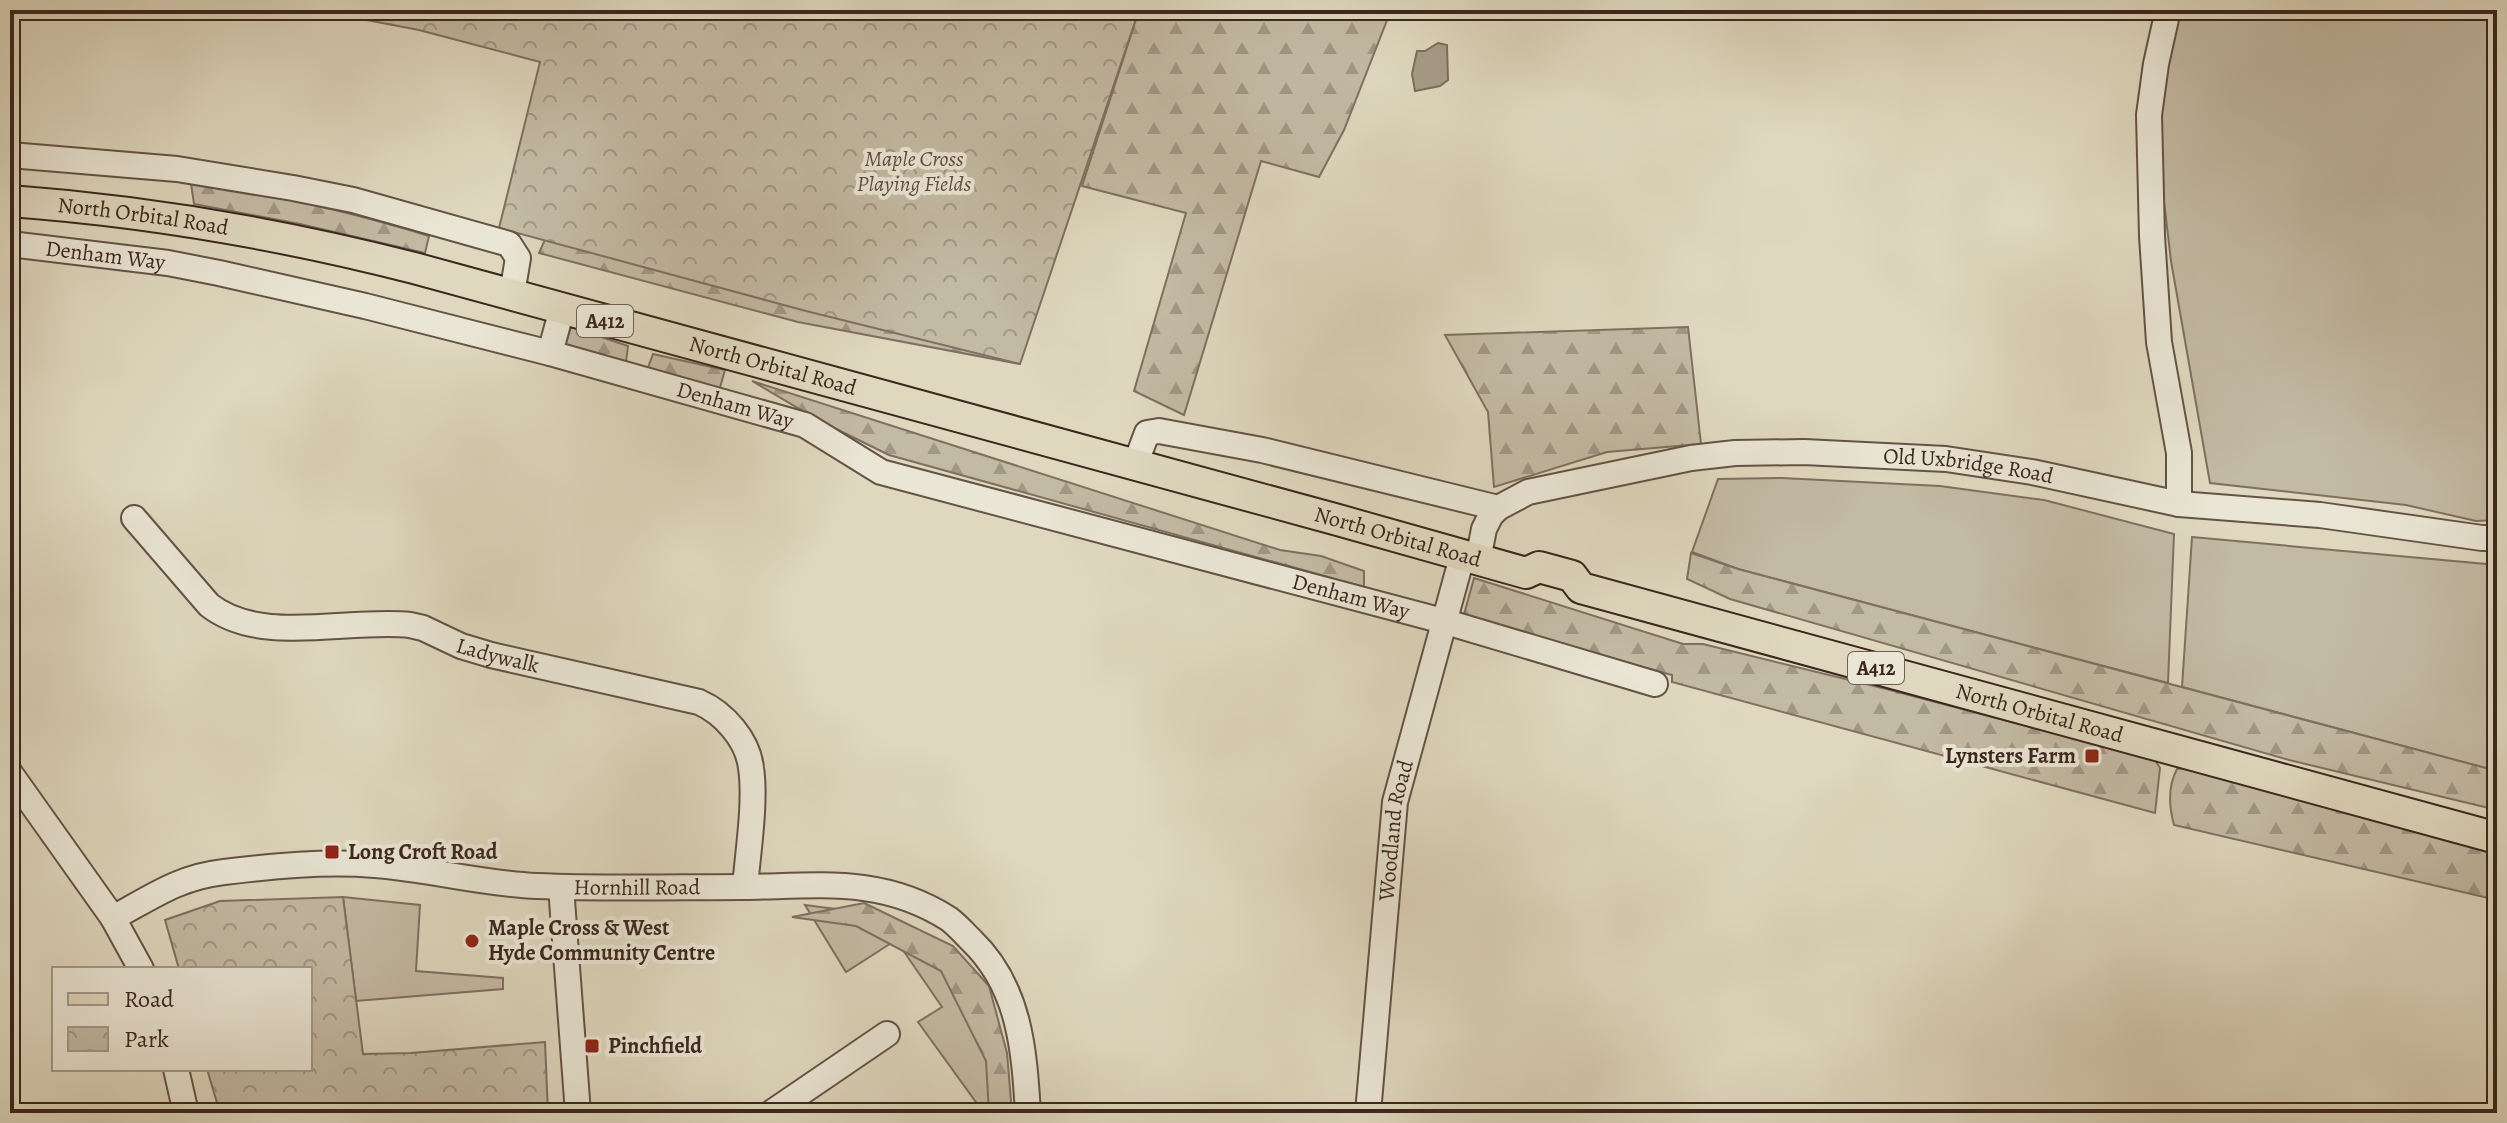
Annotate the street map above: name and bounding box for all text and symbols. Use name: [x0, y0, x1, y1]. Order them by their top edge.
park label: Maple Cross Playing Fields: [857, 144, 972, 199]
street label: North Orbital Road: [56, 190, 231, 243]
street label: Denham Way: [44, 233, 167, 278]
road number: A412: [577, 305, 633, 337]
street label: North Orbital Road: [686, 329, 860, 403]
street label: Denham Way: [673, 374, 797, 436]
street label: Old Uxbridge Road: [1883, 441, 2056, 491]
street label: North Orbital Road: [1311, 499, 1485, 575]
street label: Denham Way: [1289, 567, 1413, 627]
street label: Ladywalk: [452, 630, 542, 680]
road number: A412: [1848, 652, 1904, 684]
street label: North Orbital Road: [1952, 676, 2127, 750]
place label: Lynsters Farm: [1945, 741, 2076, 771]
marker: Lynsters Farm: [2083, 747, 2101, 765]
street label: Woodland Road: [1371, 756, 1421, 903]
place label: Long Croft Road: [348, 837, 498, 867]
marker: Long Croft Road: [323, 843, 341, 861]
street label: Hornhill Road: [573, 872, 701, 903]
place label: Maple Cross & West Hyde Community Centre: [488, 913, 715, 968]
marker: Maple Cross & West Hyde Community Centre: [463, 932, 481, 950]
legend: [52, 967, 312, 1071]
text: Road: [124, 983, 174, 1015]
text: Park: [124, 1023, 169, 1055]
place label: Pinchfield: [608, 1031, 702, 1061]
marker: Pinchfield: [583, 1037, 601, 1055]

